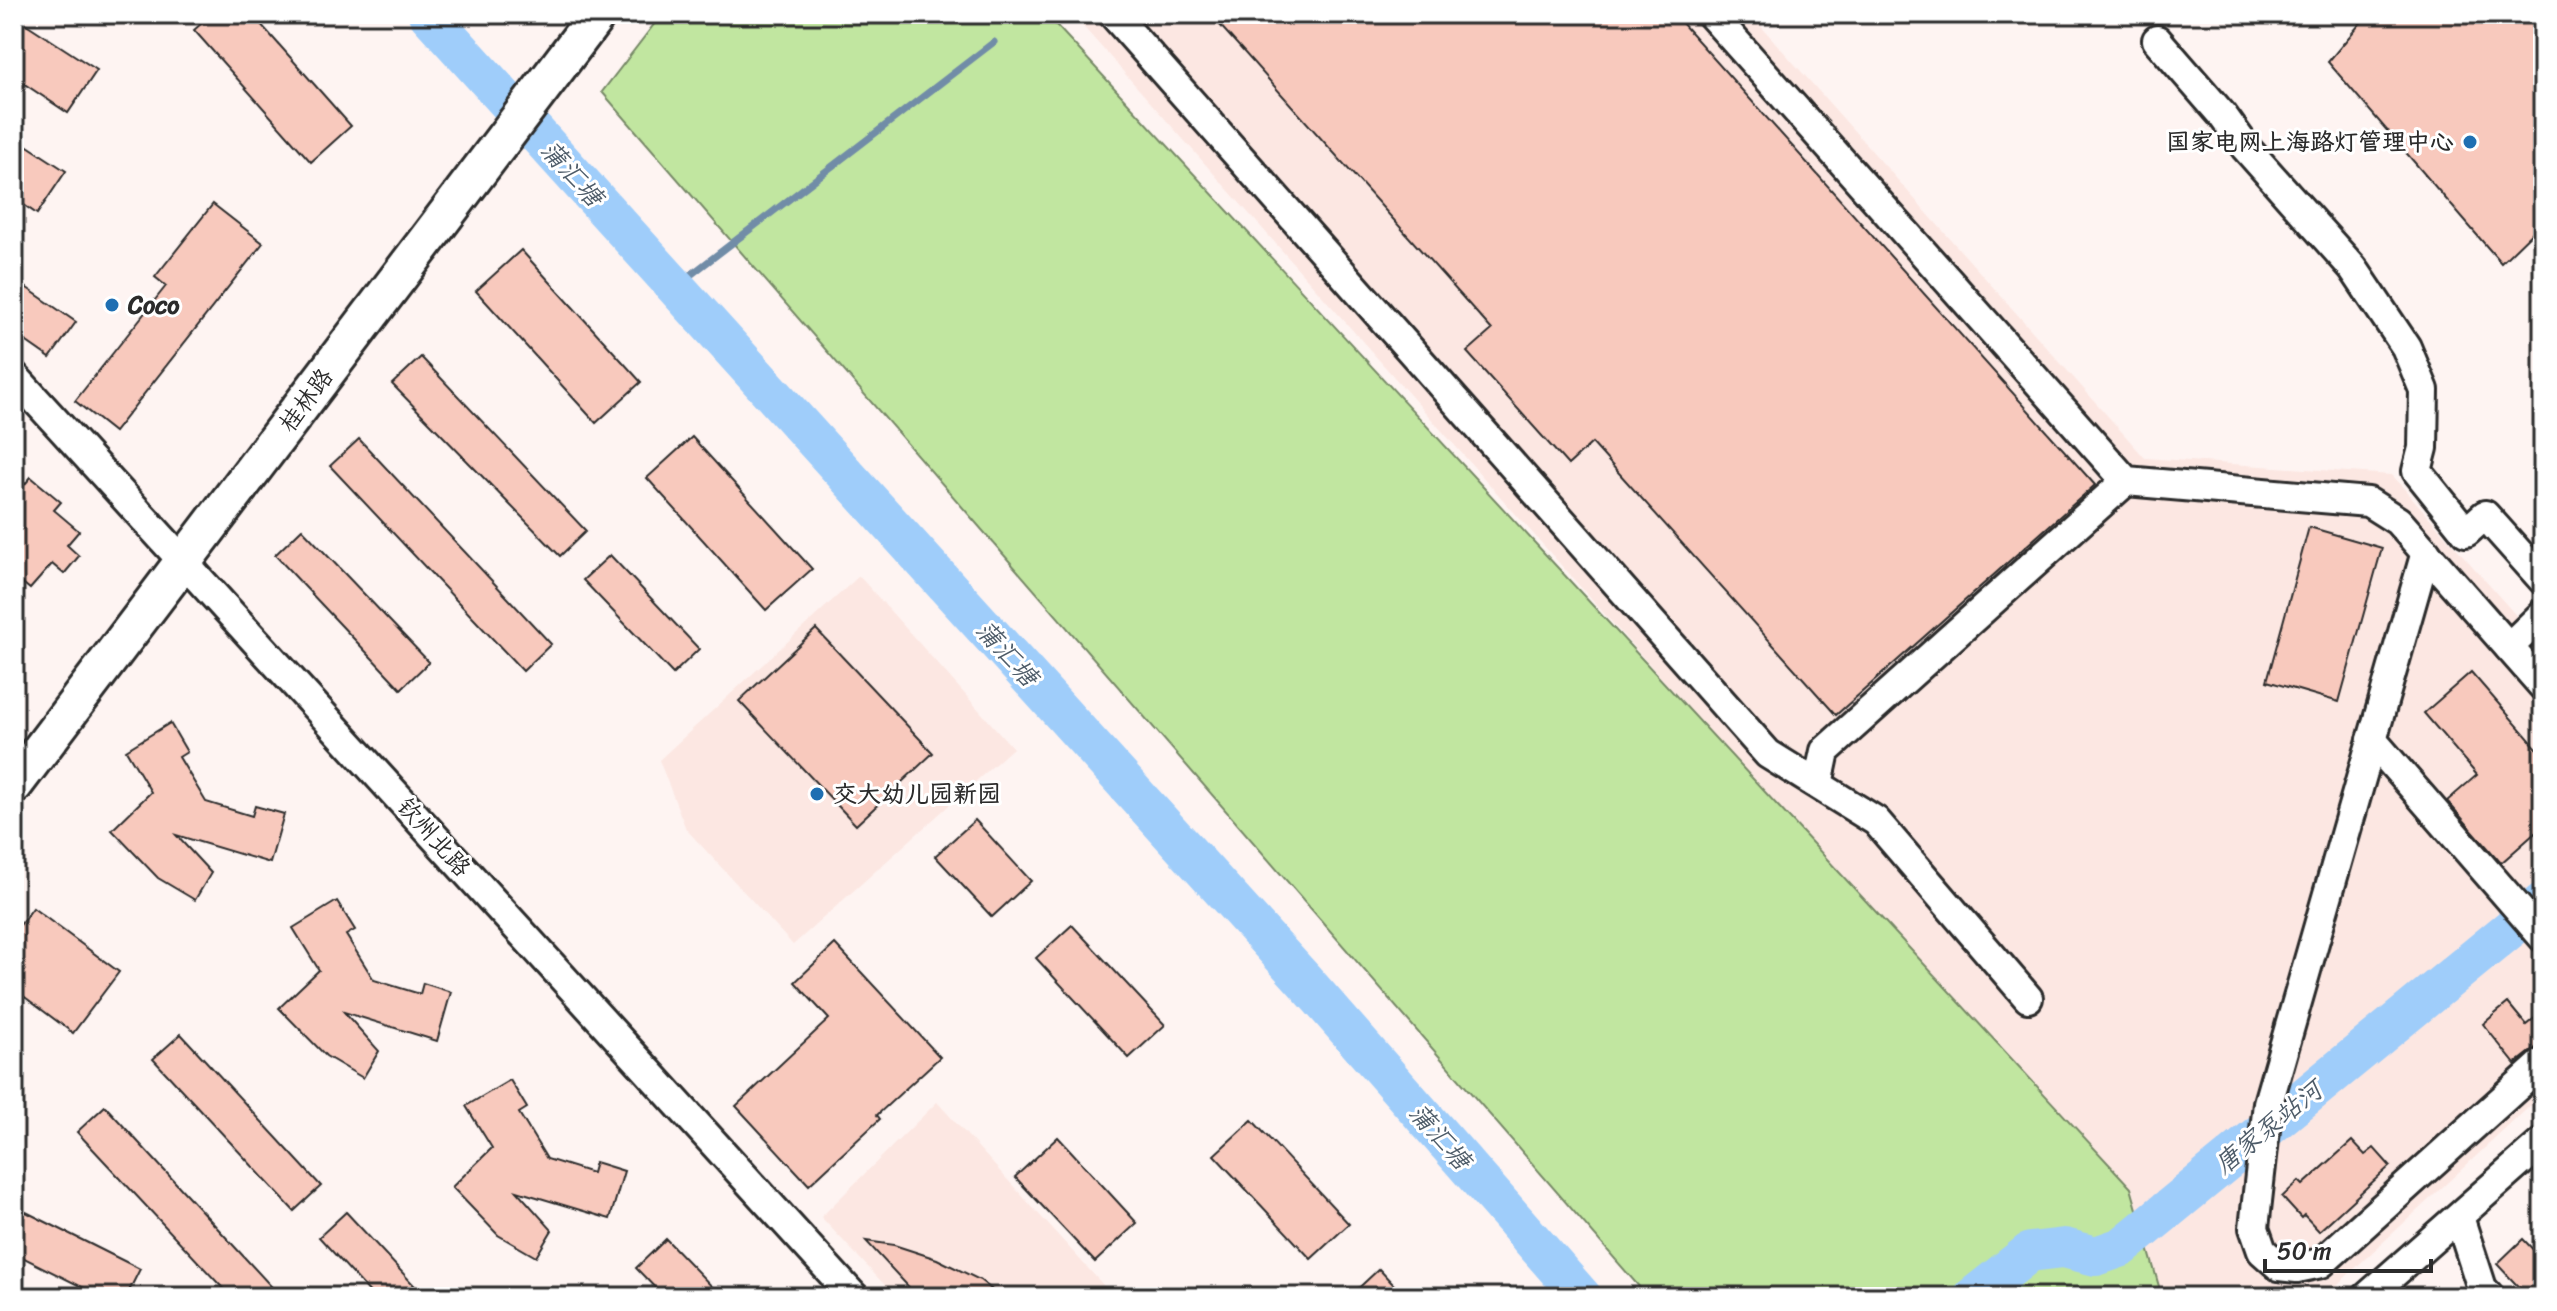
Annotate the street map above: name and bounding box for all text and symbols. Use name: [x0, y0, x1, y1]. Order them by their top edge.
place label: 国家电网上海路灯管理中心: [2166, 121, 2454, 163]
water label: 蒲汇塘: [529, 129, 617, 220]
marker: 国家电网上海路灯管理中心: [2461, 133, 2479, 151]
place label: Coco: [127, 284, 180, 326]
marker: Coco: [103, 296, 121, 314]
street label: 桂林路: [268, 359, 344, 441]
water label: 蒲汇塘: [964, 609, 1052, 700]
place label: 交大幼儿园新园: [833, 773, 1001, 815]
marker: 交大幼儿园新园: [808, 785, 826, 803]
street label: 钦州北路: [386, 787, 482, 887]
water label: 唐家泵站河: [2203, 1066, 2336, 1186]
water label: 蒲汇塘: [1397, 1091, 1485, 1183]
scale bar: [2265, 1223, 2431, 1273]
text: 50 m: [2277, 1230, 2332, 1272]

